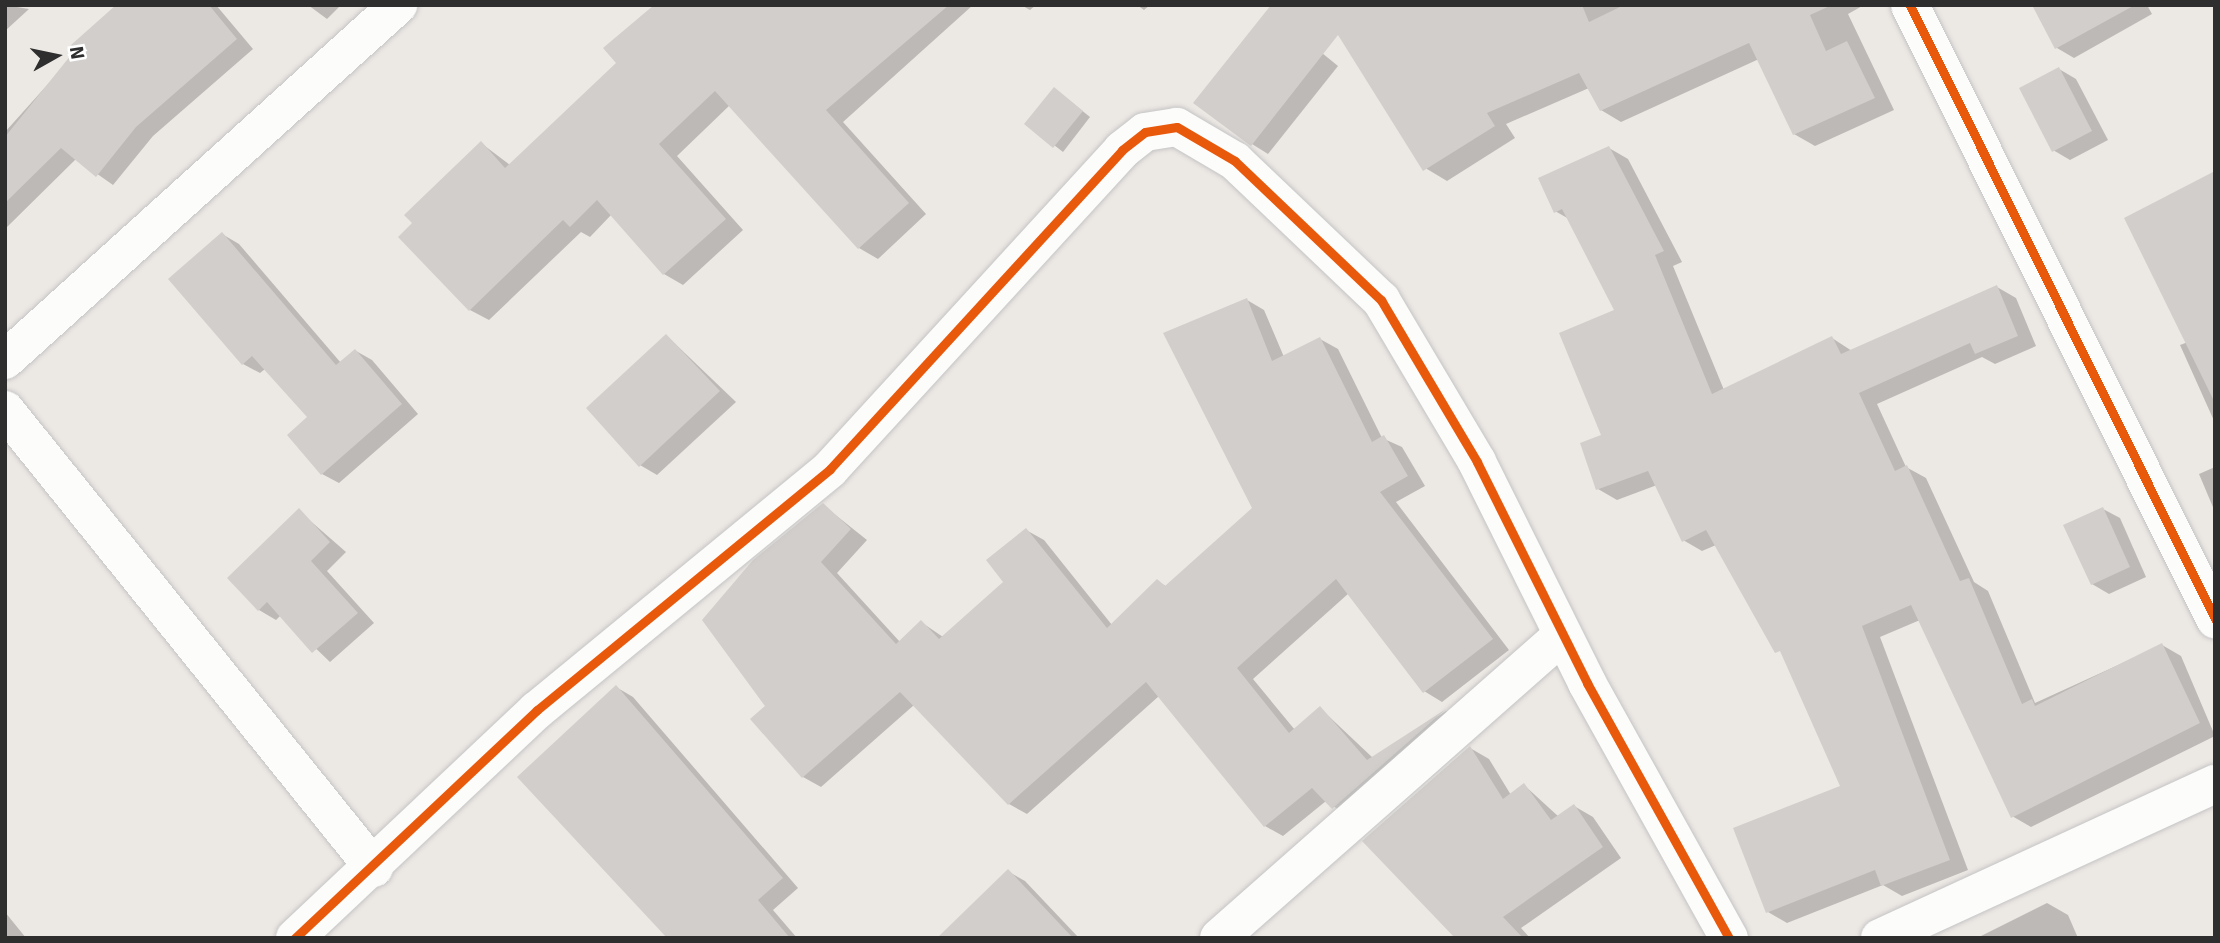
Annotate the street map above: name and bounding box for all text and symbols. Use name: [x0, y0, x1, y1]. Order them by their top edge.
north arrow: [21, 21, 91, 91]
text: N: [64, 44, 90, 61]

